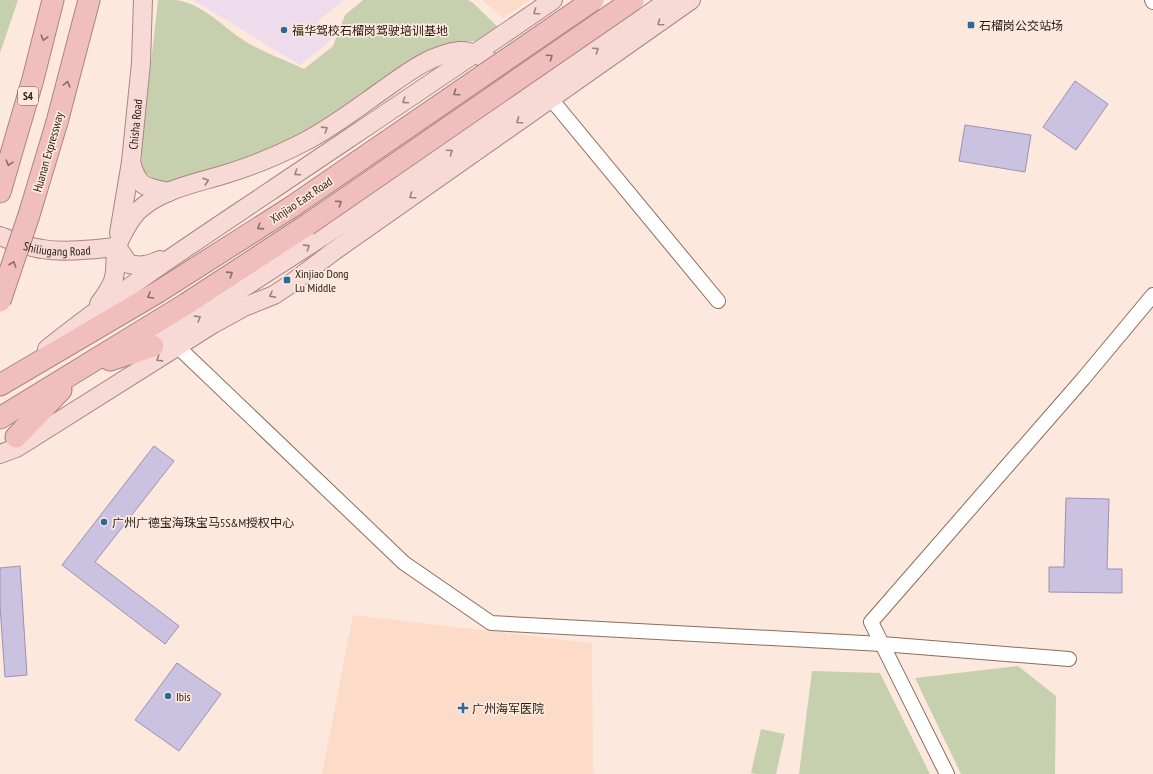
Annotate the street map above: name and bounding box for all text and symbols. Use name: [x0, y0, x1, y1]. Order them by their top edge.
one-way arrow: [533, 7, 540, 15]
one-way arrow: [657, 18, 664, 25]
place label: 石榴岗公交站场: [979, 18, 1063, 33]
marker: 石榴岗公交站场: [966, 20, 976, 30]
place label: 福华驾校石榴岗驾驶培训基地: [292, 23, 448, 38]
marker: 福华驾校石榴岗驾驶培训基地: [279, 25, 289, 35]
one-way arrow: [40, 35, 48, 41]
one-way arrow: [592, 47, 599, 55]
one-way arrow: [545, 55, 552, 62]
one-way arrow: [62, 81, 71, 88]
road number: S4: [18, 87, 38, 105]
one-way arrow: [454, 88, 461, 95]
one-way arrow: [402, 96, 409, 103]
street label: Chisha Road: [125, 98, 145, 150]
street label: Huanan Expressway: [29, 110, 67, 194]
one-way arrow: [516, 116, 523, 124]
one-way arrow: [321, 126, 328, 134]
one-way arrow: [446, 149, 453, 157]
one-way arrow: [5, 159, 14, 166]
one-way arrow: [294, 168, 301, 175]
street label: Xinjiao East Road: [267, 174, 335, 226]
one-way arrow: [202, 177, 209, 186]
one-way arrow: [410, 191, 417, 198]
one-way arrow: [335, 200, 342, 208]
one-way arrow: [257, 222, 264, 230]
street label: Shiliugang Road: [22, 238, 91, 258]
one-way arrow: [303, 244, 310, 252]
one-way arrow: [8, 261, 16, 268]
place label: Xinjiao Dong Lu Middle: [295, 266, 349, 295]
one-way arrow: [226, 272, 233, 279]
marker: Xinjiao Dong Lu Middle: [282, 275, 292, 285]
one-way arrow: [269, 290, 276, 298]
one-way arrow: [147, 292, 154, 299]
one-way arrow: [194, 315, 201, 322]
one-way arrow: [156, 354, 163, 362]
place label: 广州广德宝海珠宝马5S&M授权中心: [112, 515, 294, 530]
marker: 广州广德宝海珠宝马5S&M授权中心: [99, 517, 109, 527]
place label: Ibis: [176, 689, 191, 704]
marker: Ibis: [163, 691, 173, 701]
place label: 广州海军医院: [472, 701, 544, 716]
marker: 广州海军医院: [457, 702, 469, 714]

